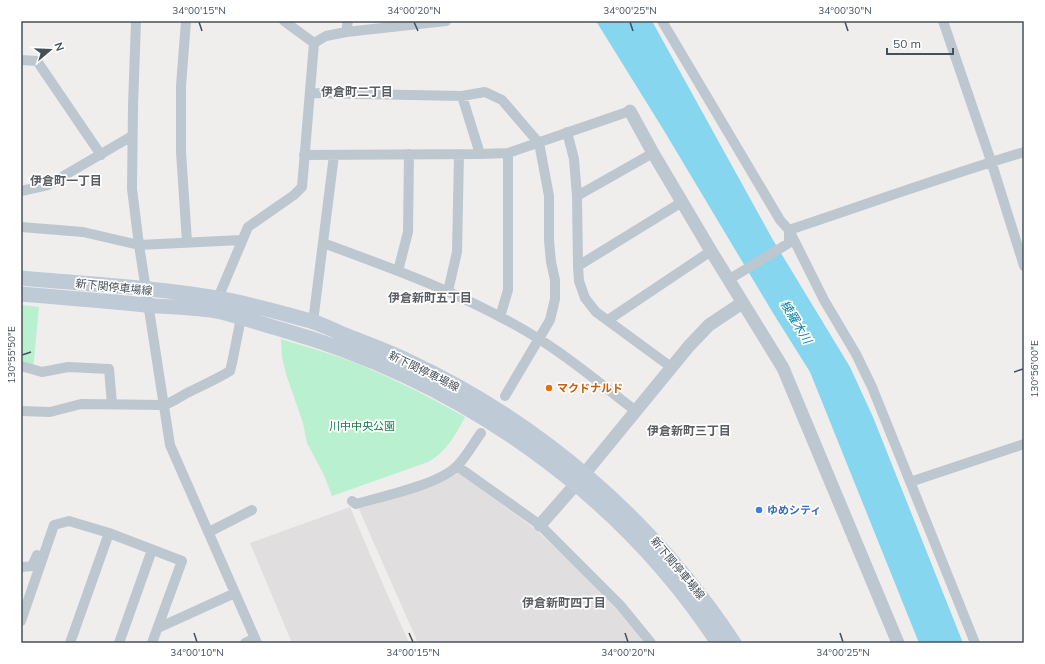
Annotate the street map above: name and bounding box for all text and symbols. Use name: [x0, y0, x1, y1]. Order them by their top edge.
text: 34°00'15"N: [172, 4, 226, 17]
text: 34°00'20"N: [387, 4, 441, 17]
text: 34°00'25"N: [603, 4, 657, 17]
text: 34°00'30"N: [818, 4, 872, 17]
north arrow: [30, 30, 70, 70]
scale bar: [887, 30, 953, 56]
text: 50 m: [893, 36, 921, 51]
text: N: [51, 41, 67, 53]
district label: 伊倉町二丁目: [321, 84, 393, 99]
district label: 伊倉町一丁目: [30, 173, 102, 188]
street label: 新下関停車場線: [75, 276, 153, 298]
district label: 伊倉新町五丁目: [388, 290, 472, 305]
water label: 綾羅木川: [778, 297, 816, 348]
text: 130°55'50"E: [5, 326, 18, 384]
text: 130°56'00"E: [1028, 340, 1041, 398]
street label: 新下関停車場線: [386, 348, 462, 394]
place label: マクドナルド: [557, 381, 623, 395]
marker: マクドナルド: [544, 383, 554, 393]
park label: 川中中央公園: [329, 419, 395, 433]
district label: 伊倉新町三丁目: [647, 423, 731, 438]
place label: ゆめシティ: [767, 503, 821, 517]
marker: ゆめシティ: [754, 505, 764, 515]
street label: 新下関停車場線: [648, 534, 708, 602]
district label: 伊倉新町四丁目: [522, 595, 606, 610]
text: 34°00'10"N: [170, 646, 224, 659]
text: 34°00'15"N: [386, 646, 440, 659]
text: 34°00'20"N: [601, 646, 655, 659]
text: 34°00'25"N: [816, 646, 870, 659]

